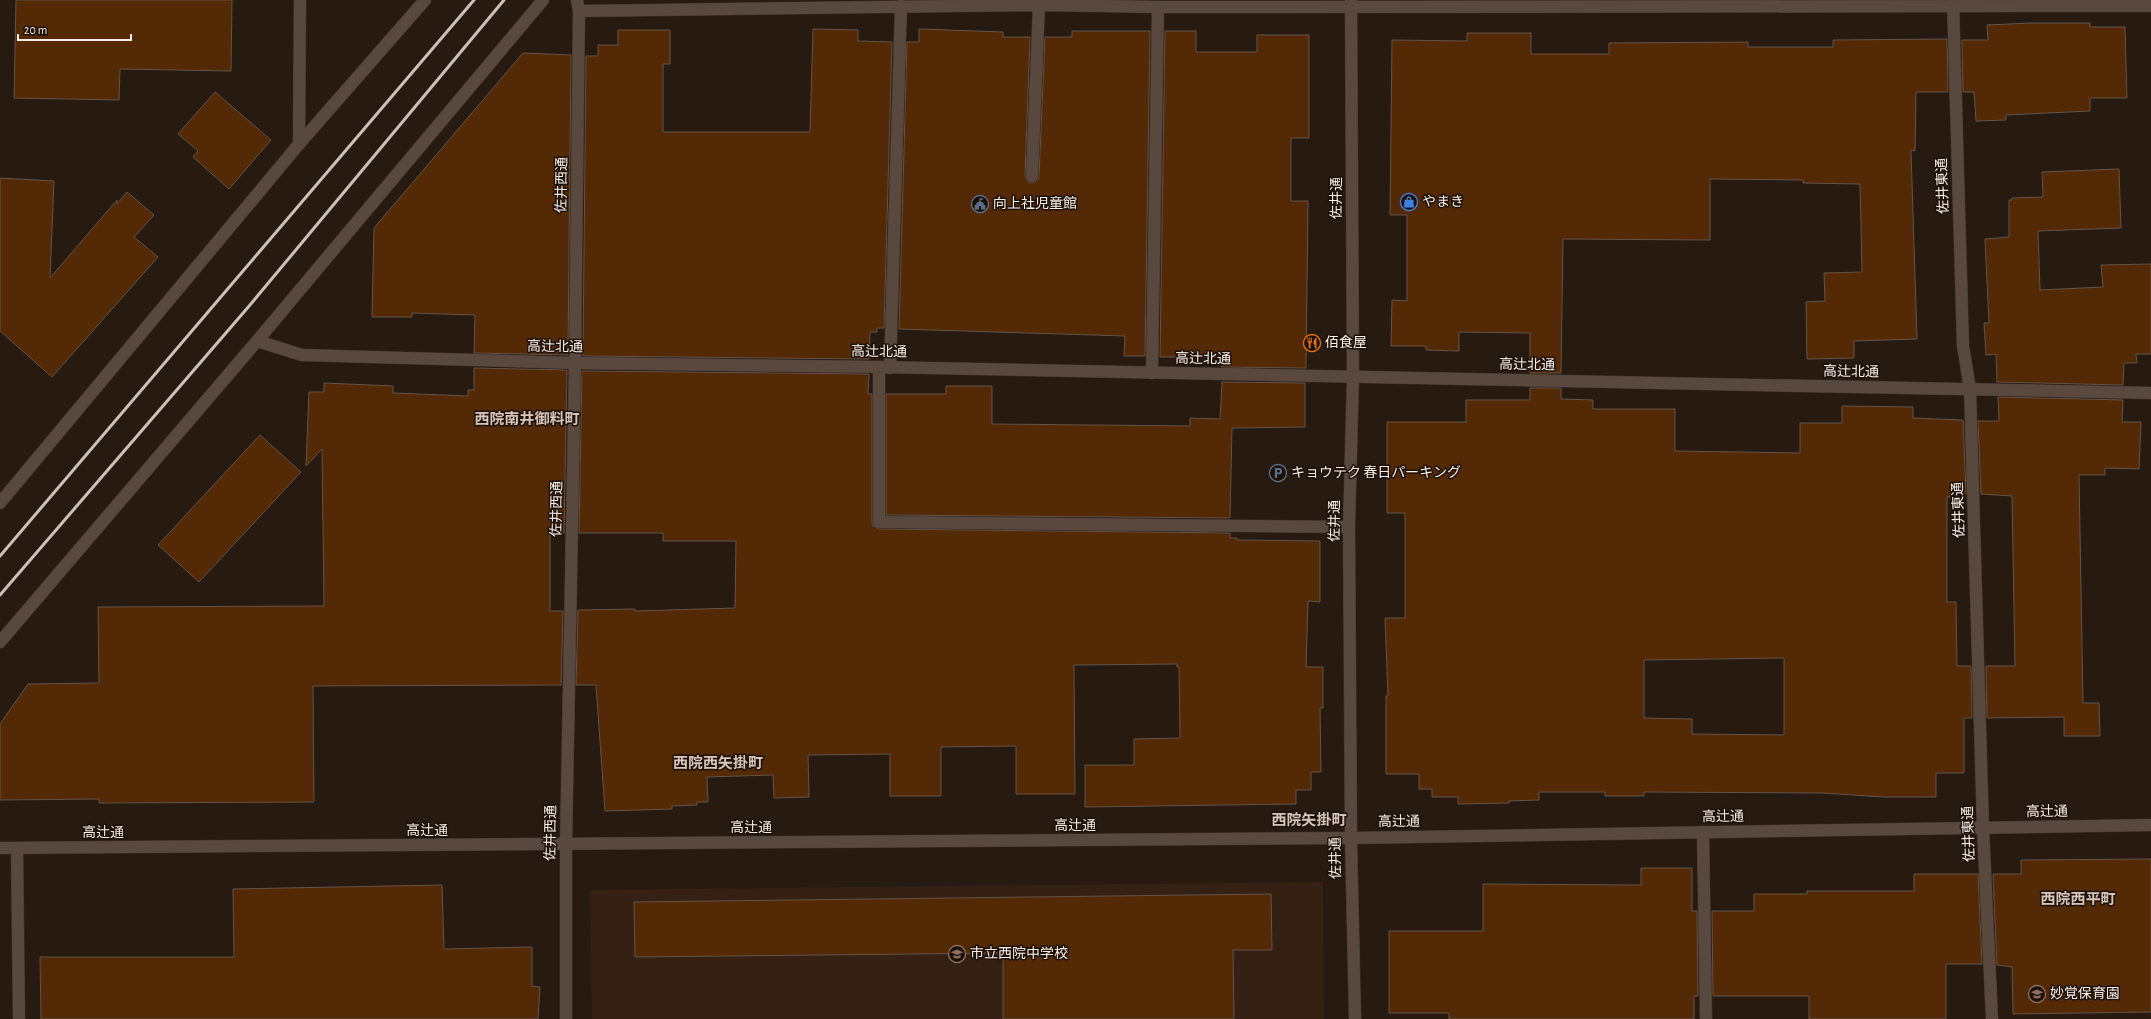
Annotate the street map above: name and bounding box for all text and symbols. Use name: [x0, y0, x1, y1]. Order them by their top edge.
scale bar: [18, 16, 131, 42]
text: 20 m: [24, 24, 47, 36]
street label: 佐井西通: [553, 157, 569, 213]
street label: 佐井東通: [1933, 158, 1951, 214]
street label: 佐井通: [1328, 177, 1344, 219]
shop icon: やまき: [1399, 192, 1419, 212]
public building icon: 向上社児童館: [970, 194, 990, 214]
place label: やまき: [1422, 194, 1464, 209]
place label: 向上社児童館: [993, 196, 1077, 211]
restaurant icon: 佰食屋: [1302, 333, 1322, 353]
place label: 佰食屋: [1325, 335, 1367, 350]
street label: 高辻北通: [527, 338, 583, 354]
street label: 高辻北通: [851, 343, 907, 359]
street label: 高辻北通: [1175, 350, 1231, 366]
street label: 高辻北通: [1499, 356, 1555, 372]
street label: 高辻北通: [1823, 363, 1879, 379]
district label: 西院南井御料町: [474, 410, 580, 427]
parking icon: キョウテク 春日パーキング: [1268, 463, 1288, 483]
place label: キョウテク 春日パーキング: [1291, 465, 1461, 480]
street label: 佐井西通: [548, 481, 564, 537]
street label: 佐井東通: [1949, 482, 1967, 538]
street label: 佐井通: [1326, 500, 1342, 542]
district label: 西院西矢掛町: [673, 754, 763, 771]
street label: 高辻通: [2026, 804, 2068, 819]
street label: 佐井西通: [542, 805, 558, 861]
street label: 佐井東通: [1959, 806, 1977, 862]
street label: 高辻通: [1702, 809, 1744, 824]
district label: 西院矢掛町: [1271, 811, 1347, 828]
street label: 高辻通: [1378, 814, 1420, 829]
street label: 高辻通: [1054, 818, 1096, 833]
street label: 高辻通: [730, 820, 772, 835]
street label: 高辻通: [406, 823, 448, 838]
street label: 高辻通: [82, 825, 124, 840]
street label: 佐井通: [1327, 837, 1343, 879]
district label: 西院西平町: [2040, 891, 2116, 907]
school or university icon: 市立西院中学校: [947, 944, 967, 964]
place label: 市立西院中学校: [970, 946, 1068, 961]
school or university icon: 妙覚保育園: [2027, 984, 2047, 1004]
place label: 妙覚保育園: [2050, 986, 2120, 1001]

